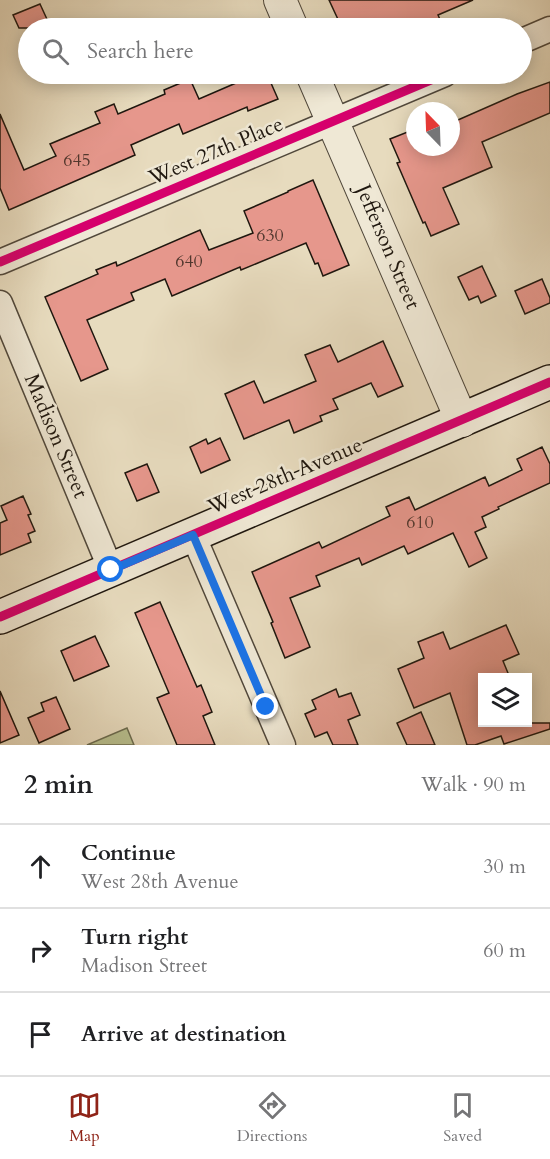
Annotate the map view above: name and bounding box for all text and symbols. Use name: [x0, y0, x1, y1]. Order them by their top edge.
search box: [18, 18, 532, 84]
icon: search: [39, 35, 72, 68]
text: Search here: [87, 36, 194, 66]
north arrow: [406, 102, 460, 156]
street label: West 27th Place: [143, 110, 288, 193]
house number: 645: [63, 148, 91, 173]
street label: Jefferson Street: [348, 177, 427, 314]
house number: 630: [256, 223, 284, 248]
house number: 640: [175, 249, 203, 274]
street label: Madison Street: [17, 369, 95, 503]
street label: West 28th Avenue: [202, 430, 367, 522]
house number: 610: [406, 510, 434, 535]
route start: [97, 556, 123, 582]
map controls: [478, 673, 532, 727]
button: layers: [478, 673, 532, 727]
route end: [252, 693, 278, 719]
text: 2 min: [24, 767, 93, 802]
text: Walk · 90 m: [421, 771, 526, 798]
text: Continue: [81, 838, 176, 868]
icon: ahead: [24, 850, 57, 883]
text: 30 m: [483, 853, 526, 880]
text: West 28th Avenue: [81, 868, 239, 895]
text: Turn right: [81, 922, 188, 952]
icon: right: [24, 934, 57, 967]
text: 60 m: [483, 937, 526, 964]
text: Madison Street: [81, 952, 207, 979]
icon: arrive: [24, 1018, 57, 1051]
text: Arrive at destination: [81, 1019, 286, 1049]
tab: Map: [68, 1089, 101, 1147]
tab: Directions: [237, 1089, 307, 1147]
tab: Saved: [443, 1089, 482, 1147]

